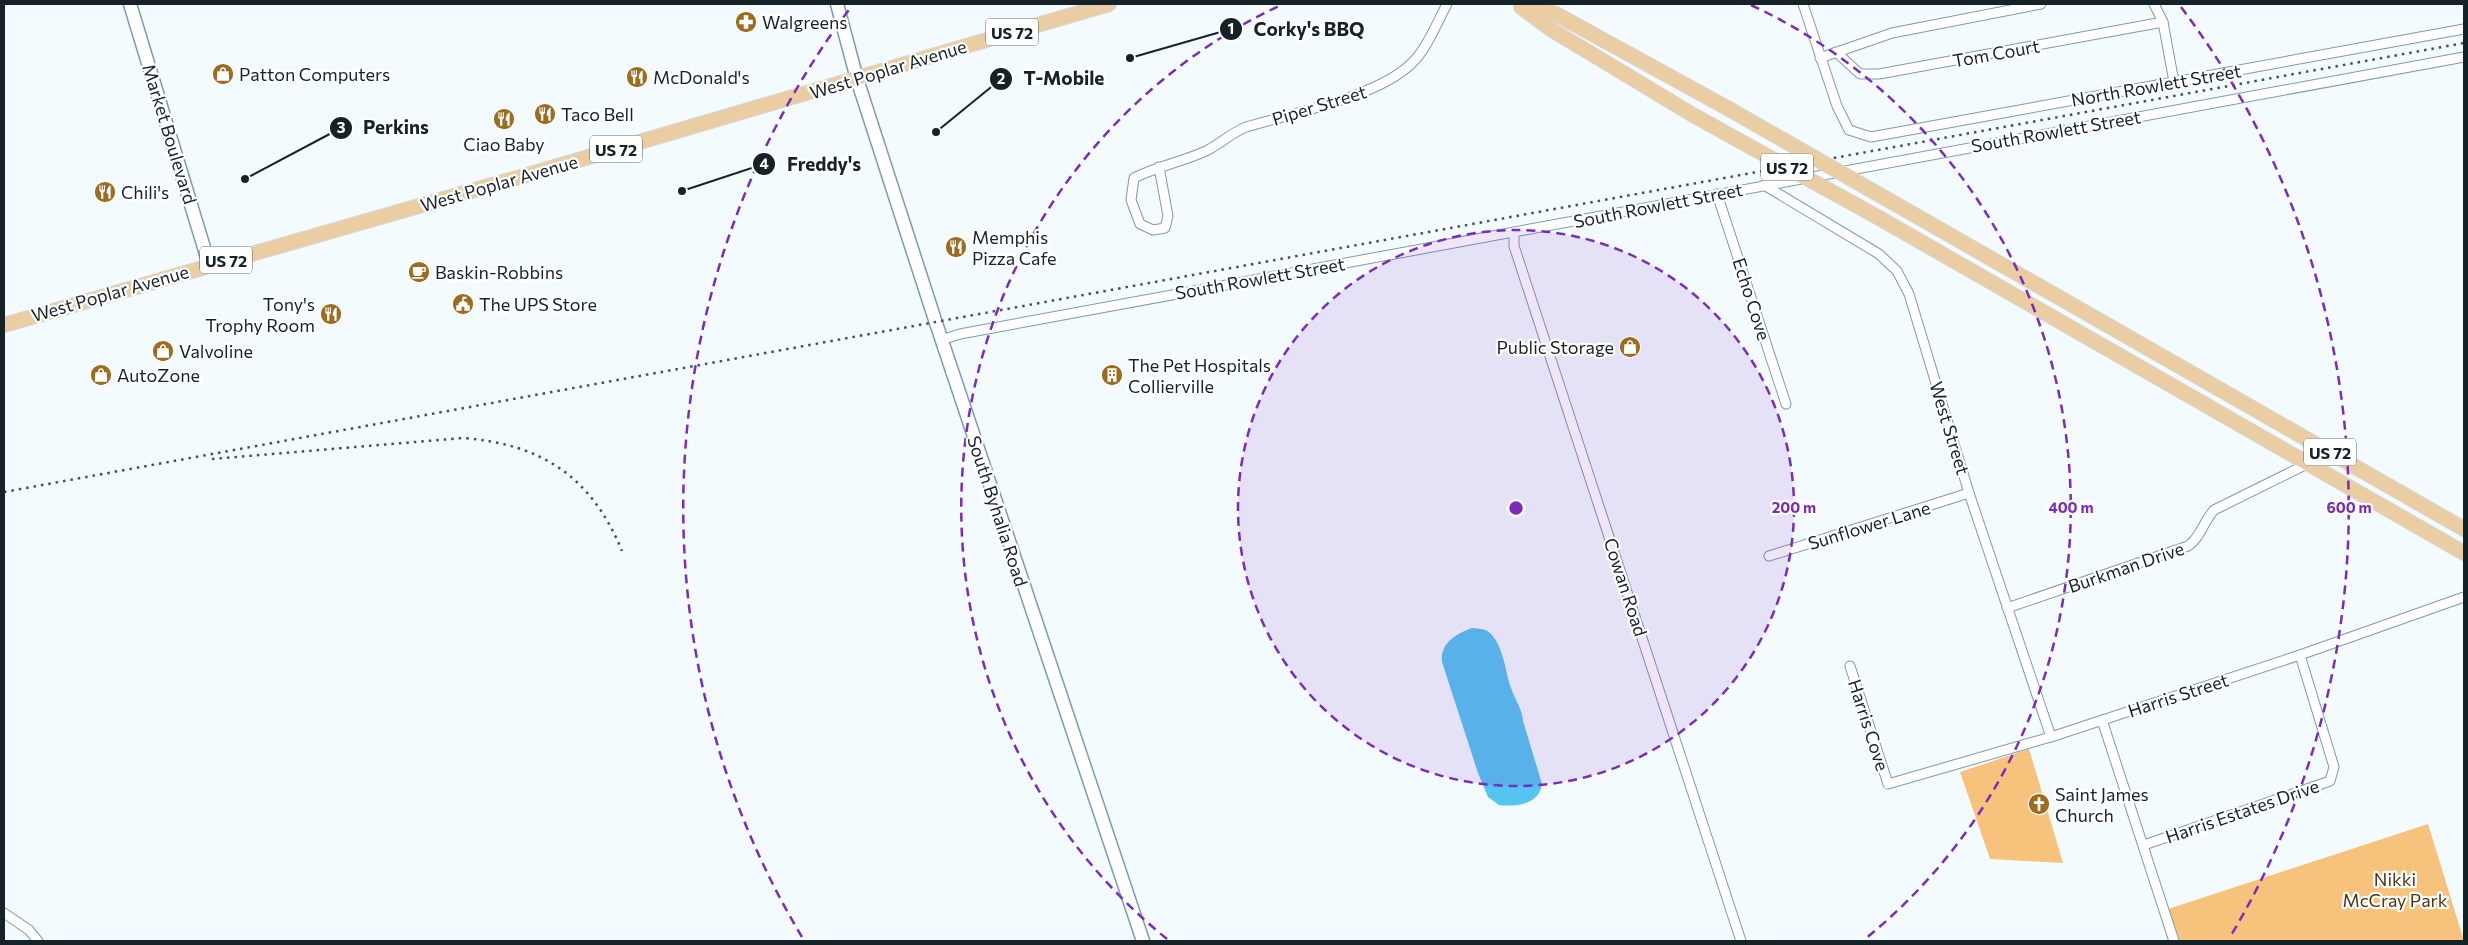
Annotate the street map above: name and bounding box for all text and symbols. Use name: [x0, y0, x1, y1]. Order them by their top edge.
pharmacy icon: Walgreens: [734, 10, 758, 34]
place label: Walgreens: [762, 11, 848, 33]
callout: Corky's BBQ: [1219, 12, 1375, 46]
text: Corky's BBQ: [1254, 17, 1364, 40]
road number: US 72: [986, 18, 1038, 46]
text: 1: [1228, 19, 1234, 37]
street label: West Poplar Avenue: [807, 35, 969, 103]
street label: Tom Court: [1951, 35, 2041, 71]
street label: North Rowlett Street: [2069, 59, 2243, 111]
street label: Market Boulevard: [138, 61, 202, 207]
shop icon: Patton Computers: [211, 62, 235, 86]
callout: T-Mobile: [989, 62, 1115, 96]
place label: Patton Computers: [239, 63, 390, 85]
restaurant icon: McDonald's: [625, 65, 649, 89]
place label: McDonald's: [653, 66, 750, 88]
text: T-Mobile: [1024, 66, 1104, 89]
text: 2: [997, 69, 1005, 87]
street label: Piper Street: [1269, 80, 1369, 130]
restaurant icon: Taco Bell: [533, 102, 557, 126]
place label: Taco Bell: [561, 103, 634, 125]
street label: South Rowlett Street: [1969, 105, 2143, 157]
restaurant icon: Ciao Baby: [492, 107, 516, 131]
callout: Perkins: [328, 111, 439, 145]
text: Perkins: [363, 115, 429, 138]
text: 3: [337, 118, 346, 136]
place label: Ciao Baby: [463, 133, 545, 155]
road number: US 72: [590, 136, 642, 162]
callout: Freddy's: [751, 147, 871, 181]
street label: West Poplar Avenue: [418, 150, 580, 216]
text: Freddy's: [787, 152, 861, 175]
text: 4: [759, 154, 769, 172]
road number: US 72: [1761, 154, 1813, 180]
street label: South Rowlett Street: [1572, 178, 1744, 232]
restaurant icon: Chili's: [93, 180, 117, 204]
place label: Chili's: [121, 181, 169, 203]
place label: Memphis Pizza Cafe: [972, 226, 1057, 269]
restaurant icon: Memphis Pizza Cafe: [944, 235, 968, 259]
road number: US 72: [200, 246, 252, 274]
street label: South Rowlett Street: [1173, 252, 1347, 304]
street label: Echo Cove: [1728, 255, 1776, 343]
street label: West Poplar Avenue: [29, 260, 191, 326]
cafe icon: Baskin-Robbins: [407, 260, 431, 284]
place label: Baskin-Robbins: [435, 261, 563, 283]
public building icon: The UPS Store: [451, 292, 475, 316]
place label: Tony's Trophy Room: [205, 293, 315, 336]
place label: The UPS Store: [479, 293, 597, 315]
restaurant icon: Tony's Trophy Room: [319, 302, 343, 326]
shop icon: Public Storage: [1618, 335, 1642, 359]
place label: Public Storage: [1497, 336, 1614, 358]
shop icon: Valvoline: [151, 339, 175, 363]
place label: Valvoline: [179, 340, 253, 362]
place label: The Pet Hospitals Collierville: [1128, 354, 1271, 397]
shop icon: AutoZone: [89, 363, 113, 387]
building icon: The Pet Hospitals Collierville: [1100, 363, 1124, 387]
place label: AutoZone: [117, 364, 200, 386]
street label: West Street: [1925, 379, 1975, 477]
street label: South Byhalia Road: [963, 433, 1033, 589]
road number: US 72: [2304, 438, 2356, 466]
street label: Sunflower Lane: [1805, 496, 1933, 554]
text: 200 m: [1772, 498, 1816, 516]
text: 400 m: [2048, 498, 2094, 516]
text: 600 m: [2326, 498, 2372, 516]
centre of rings: [1507, 499, 1525, 517]
street label: Cowan Road: [1600, 535, 1652, 639]
street label: Burkman Drive: [2065, 537, 2187, 597]
street label: Harris Street: [2125, 668, 2231, 722]
street label: Harris Cove: [1844, 677, 1894, 773]
street label: Harris Estates Drive: [2162, 774, 2322, 848]
place label: Saint James Church: [2055, 783, 2149, 826]
church icon: Saint James Church: [2027, 792, 2051, 816]
park label: Nikki McCray Park: [2342, 868, 2448, 911]

